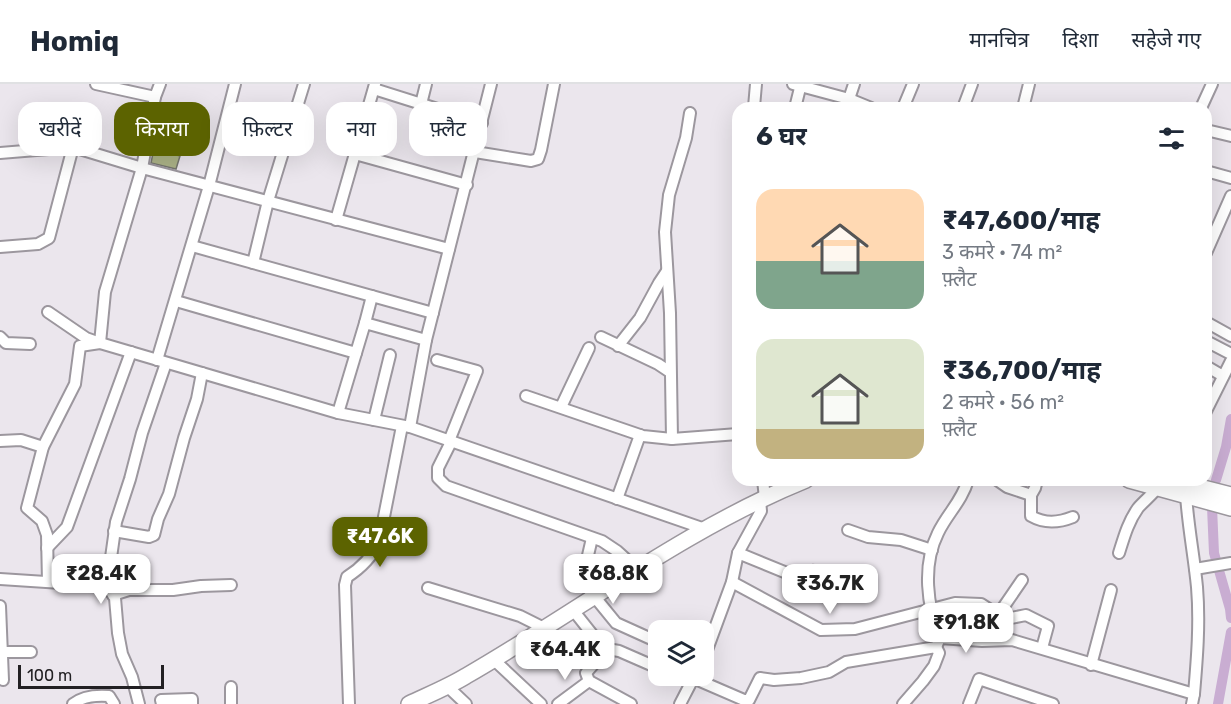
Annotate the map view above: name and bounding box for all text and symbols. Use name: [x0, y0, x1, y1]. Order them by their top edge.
text: Homiq: [30, 25, 119, 58]
text: मानचित्र: [969, 27, 1029, 52]
text: दिशा: [1062, 27, 1098, 52]
text: सहेजे गए: [1131, 27, 1201, 52]
chip: खरीदें: [18, 102, 102, 156]
chip: किराया: [114, 102, 210, 156]
chip: फ़िल्टर: [222, 102, 314, 156]
chip: नया: [326, 102, 397, 156]
chip: फ़्लैट: [409, 102, 487, 156]
text: 6 घर: [756, 121, 807, 152]
icon: filters: [1155, 122, 1188, 155]
text: ₹47,600/माह: [942, 205, 1100, 236]
icon: home: [804, 213, 876, 285]
text: 3 कमरे · 74 m²: [942, 240, 1062, 264]
text: फ़्लैट: [942, 267, 977, 291]
text: ₹36,700/माह: [942, 355, 1101, 386]
icon: home: [804, 363, 876, 435]
text: 2 कमरे · 56 m²: [942, 390, 1064, 414]
text: फ़्लैट: [942, 417, 977, 441]
pin: ₹47.6K: [331, 517, 429, 568]
text: ₹47.6K: [346, 524, 414, 548]
pin: ₹28.4K: [52, 554, 150, 605]
pin: ₹68.8K: [564, 554, 662, 605]
text: ₹28.4K: [66, 561, 136, 585]
text: ₹68.8K: [578, 561, 648, 585]
pin: ₹36.7K: [781, 564, 879, 615]
text: ₹36.7K: [796, 571, 864, 595]
pin: ₹91.8K: [917, 603, 1015, 654]
text: ₹91.8K: [932, 610, 1000, 634]
map controls: [648, 620, 714, 686]
button: layers: [648, 620, 714, 686]
pin: ₹64.4K: [516, 630, 614, 681]
text: ₹64.4K: [530, 637, 601, 661]
scale bar: [18, 662, 164, 690]
text: 100 m: [27, 666, 72, 685]

